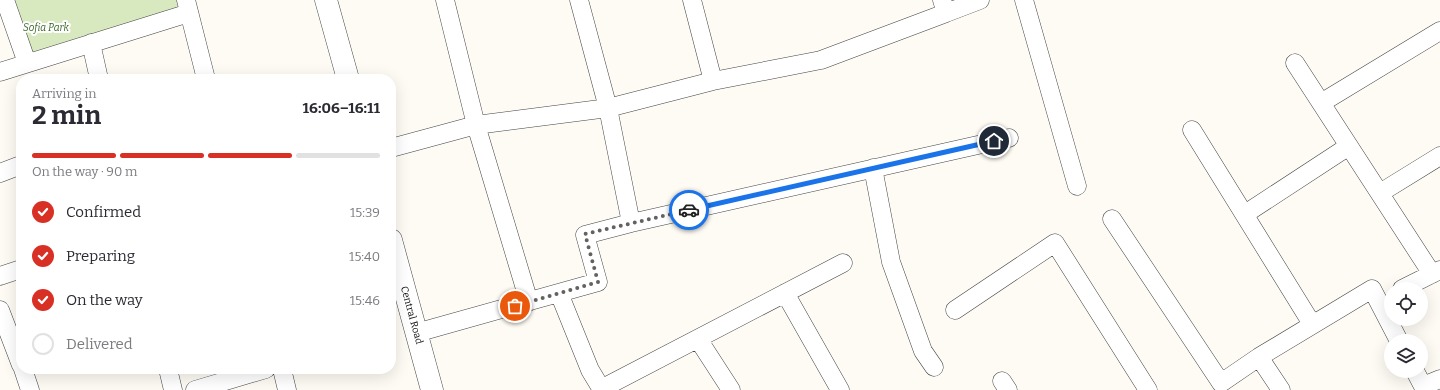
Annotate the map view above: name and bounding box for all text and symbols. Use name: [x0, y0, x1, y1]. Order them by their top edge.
park label: Sofia Park: [23, 22, 70, 34]
text: Arriving in: [32, 86, 97, 101]
text: 16:06–16:11: [303, 99, 380, 117]
text: 2 min: [32, 100, 101, 131]
pin: [977, 124, 1011, 158]
icon: home: [983, 130, 1005, 152]
text: On the way · 90 m: [32, 164, 137, 179]
courier: [669, 190, 709, 230]
icon: car: [678, 199, 700, 221]
icon: check: [32, 201, 54, 223]
text: Confirmed: [66, 203, 141, 221]
text: 15:39: [350, 205, 380, 220]
icon: check: [32, 245, 54, 267]
text: Preparing: [66, 247, 135, 265]
text: 15:40: [349, 249, 380, 264]
map controls: [1384, 282, 1428, 378]
button: locate: [1384, 282, 1428, 326]
street label: Central Road: [398, 285, 425, 346]
icon: check: [32, 289, 54, 311]
pin: [498, 289, 532, 323]
text: On the way: [66, 291, 143, 309]
text: 15:46: [350, 293, 380, 308]
icon: bag: [504, 295, 526, 317]
button: layers: [1384, 334, 1428, 378]
text: Delivered: [66, 335, 133, 353]

